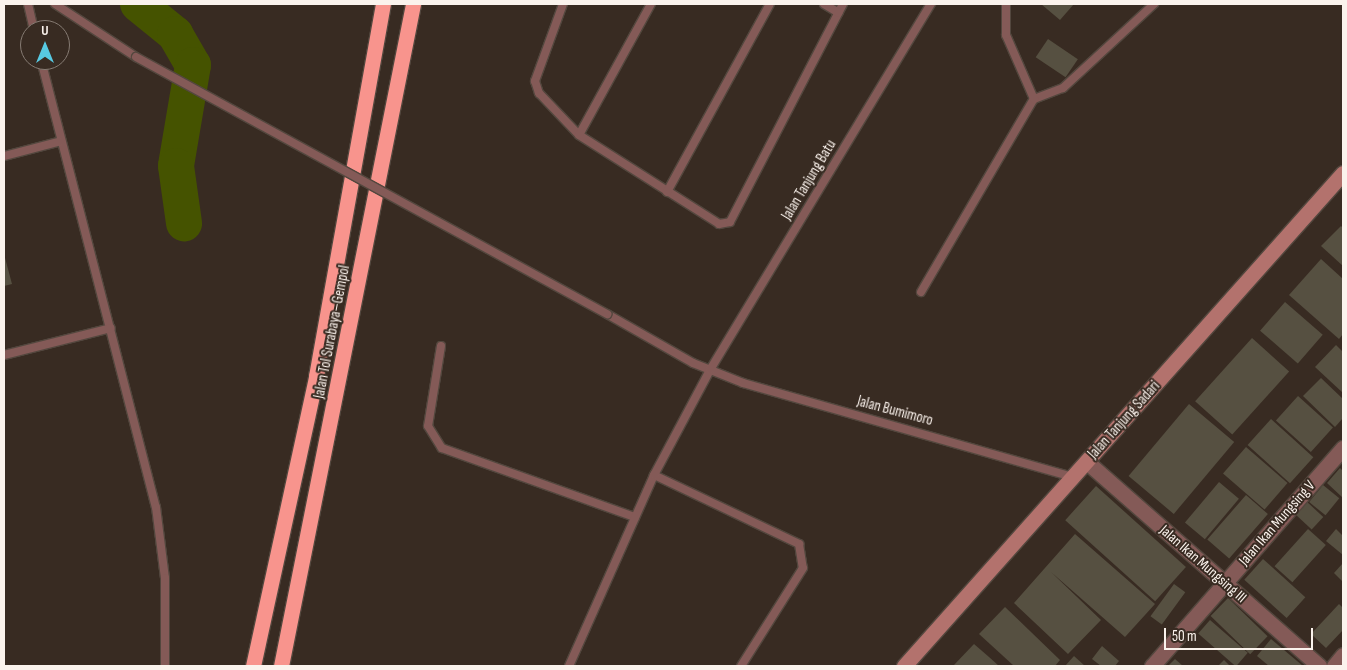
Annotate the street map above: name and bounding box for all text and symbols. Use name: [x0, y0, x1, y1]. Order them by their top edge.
north arrow: [20, 20, 70, 70]
text: U: [41, 22, 49, 39]
street label: Jalan Tanjung Batu: [778, 137, 840, 223]
street label: Jalan Tol Surabaya–Gempol: [310, 264, 354, 400]
street label: Jalan Tanjung Sadari: [1084, 377, 1164, 463]
street label: Jalan Bumimoro: [855, 392, 935, 430]
street label: Jalan Ikan Mungsing V: [1235, 477, 1319, 569]
street label: Jalan Ikan Mungsing III: [1156, 521, 1250, 607]
scale bar: [1167, 618, 1316, 650]
text: 50 m: [1172, 627, 1197, 646]

